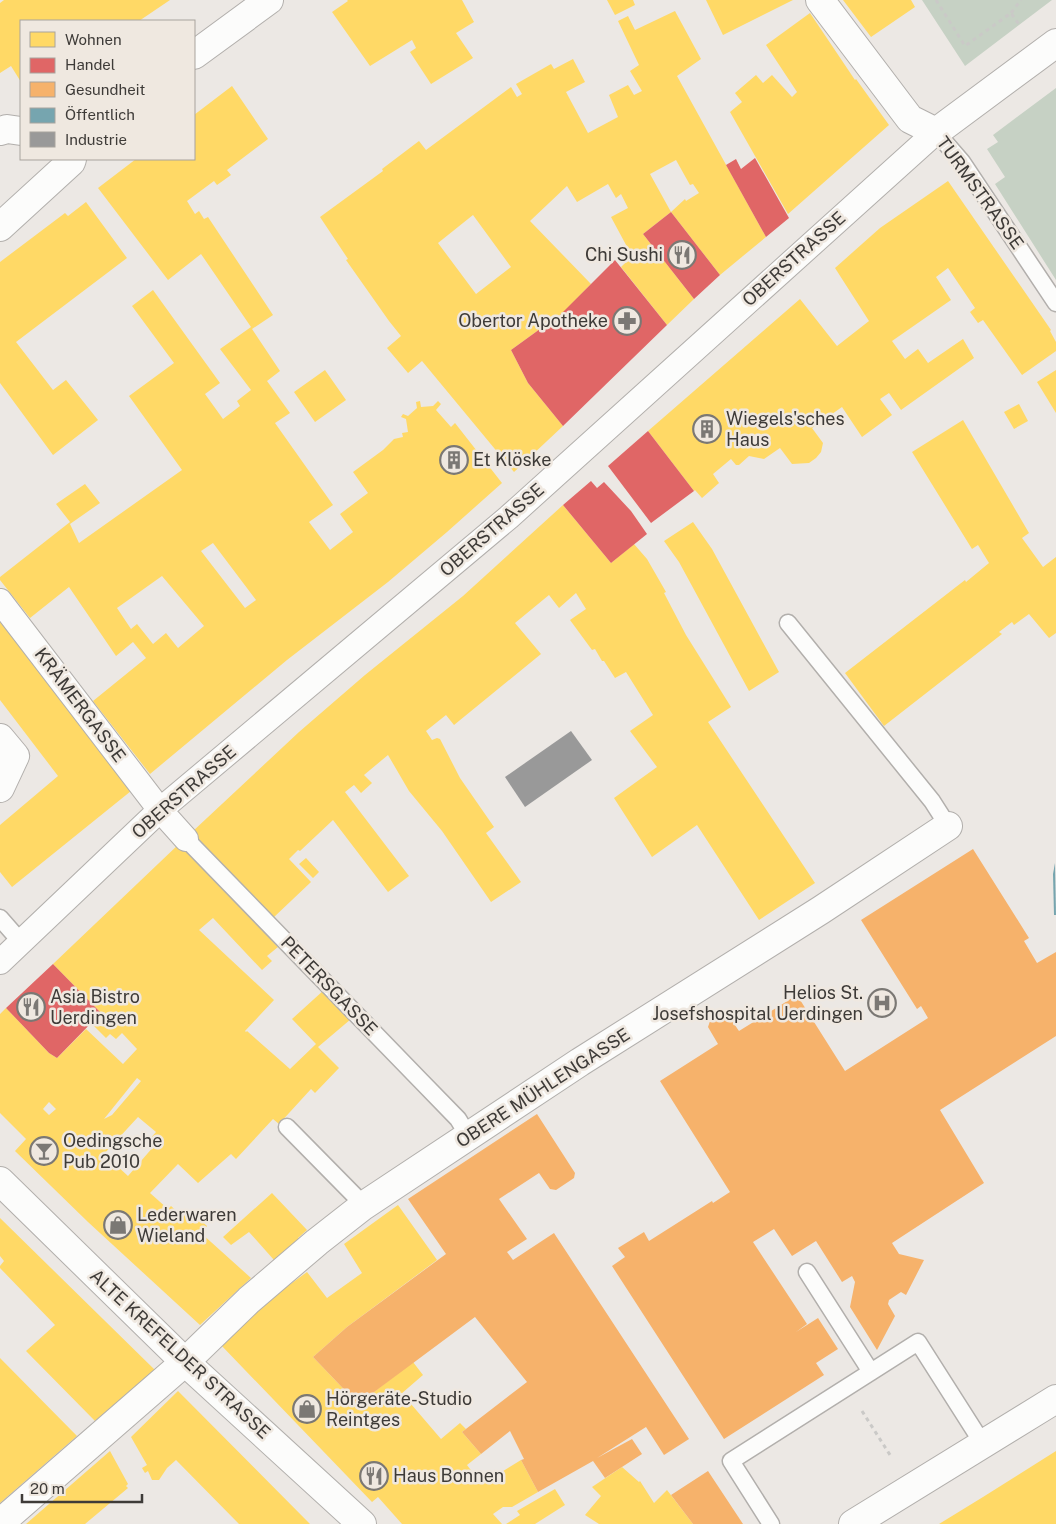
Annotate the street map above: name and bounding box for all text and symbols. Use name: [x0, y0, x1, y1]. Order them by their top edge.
legend: [20, 20, 195, 160]
text: Wohnen: [65, 31, 122, 48]
text: Handel: [65, 56, 115, 73]
text: Gesundheit: [65, 81, 145, 98]
text: Öffentlich: [65, 105, 135, 123]
text: Industrie: [65, 131, 127, 148]
street label: TURMSTRASSE: [933, 132, 1028, 253]
street label: OBERSTRASSE: [738, 207, 849, 310]
restaurant icon: Chi Sushi: [667, 240, 697, 270]
place label: Chi Sushi: [585, 244, 663, 265]
pharmacy icon: Obertor Apotheke: [612, 306, 642, 336]
place label: Obertor Apotheke: [458, 310, 608, 331]
place label: Wiegels'sches Haus: [726, 408, 845, 450]
building icon: Wiegels'sches Haus: [692, 414, 722, 444]
building icon: Et Klöske: [439, 445, 469, 475]
place label: Et Klöske: [473, 449, 551, 470]
street label: OBERSTRASSE: [435, 479, 548, 581]
street label: KRÄMERGASSE: [31, 643, 131, 766]
street label: OBERSTRASSE: [127, 741, 240, 843]
street label: PETERSGASSE: [277, 932, 382, 1040]
place label: Helios St. Josefshospital Uerdingen: [652, 982, 863, 1024]
place label: Asia Bistro Uerdingen: [50, 986, 140, 1028]
hospital icon: Helios St. Josefshospital Uerdingen: [867, 988, 897, 1018]
restaurant icon: Asia Bistro Uerdingen: [16, 992, 46, 1022]
street label: OBERE MÜHLENGASSE: [451, 1023, 634, 1152]
place label: Oedingsche Pub 2010: [63, 1130, 162, 1172]
bar icon: Oedingsche Pub 2010: [29, 1136, 59, 1166]
place label: Lederwaren Wieland: [137, 1204, 237, 1246]
shop icon: Lederwaren Wieland: [103, 1210, 133, 1240]
street label: ALTE KREFELDER STRASSE: [86, 1265, 275, 1443]
place label: Hörgeräte-Studio Reintges: [326, 1388, 472, 1430]
shop icon: Hörgeräte-Studio Reintges: [292, 1394, 322, 1424]
restaurant icon: Haus Bonnen: [359, 1461, 389, 1491]
place label: Haus Bonnen: [393, 1465, 504, 1486]
scale bar: [22, 1472, 142, 1504]
text: 20 m: [30, 1480, 65, 1497]

